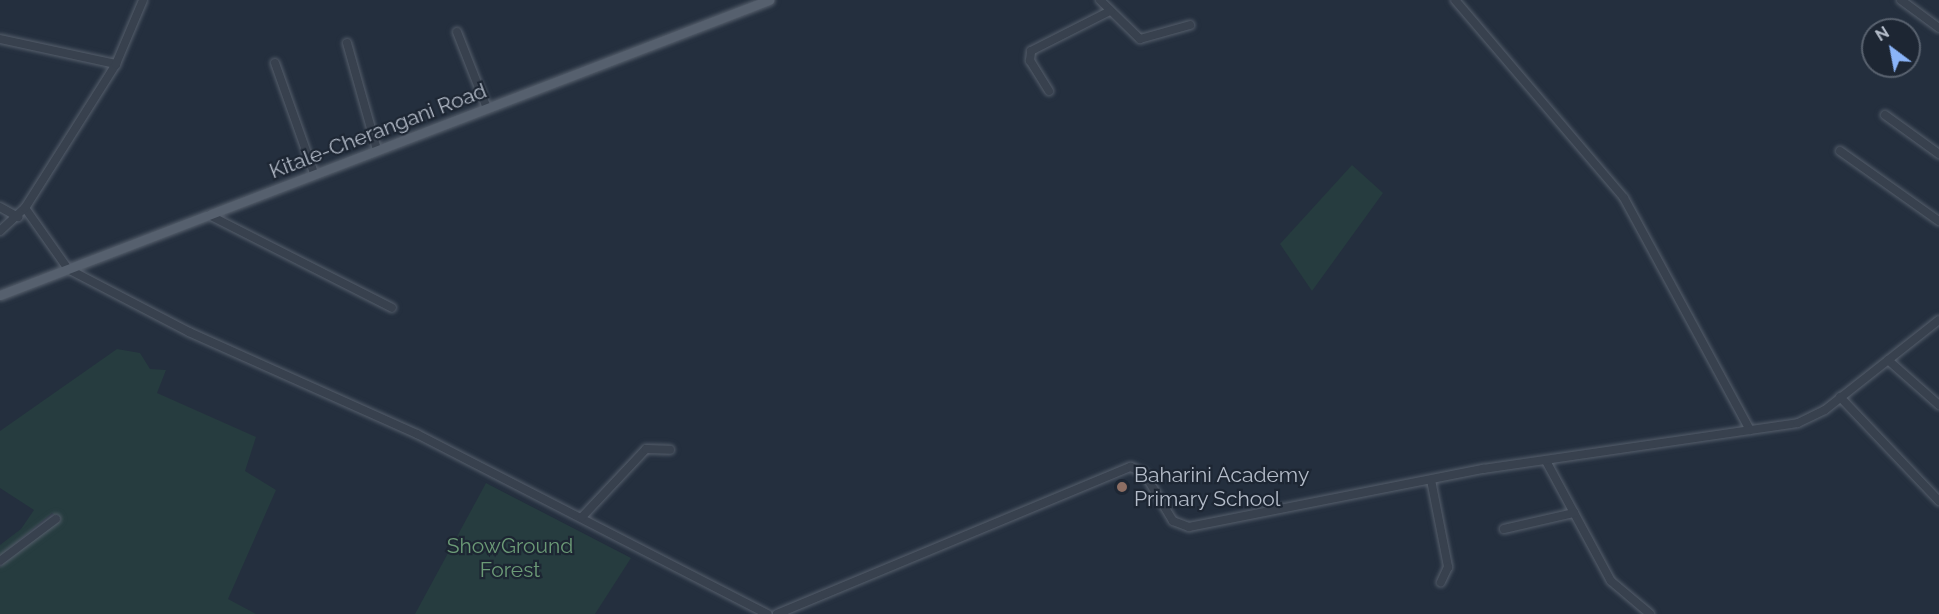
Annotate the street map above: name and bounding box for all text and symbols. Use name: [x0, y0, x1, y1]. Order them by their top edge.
north arrow: [1861, 18, 1921, 78]
text: N: [1872, 23, 1892, 45]
street label: Kitale-Cherangani Road: [266, 78, 490, 184]
place label: Baharini Academy Primary School: [1134, 462, 1310, 512]
marker: Baharini Academy Primary School: [1115, 480, 1129, 494]
park label: ShowGround Forest: [447, 533, 573, 583]

